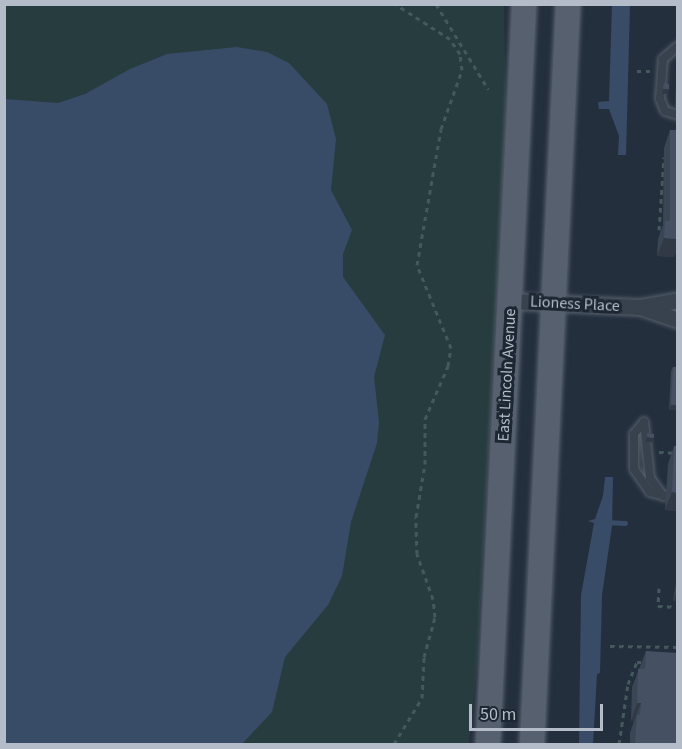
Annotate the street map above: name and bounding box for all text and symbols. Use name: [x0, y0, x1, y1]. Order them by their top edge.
street label: Lioness Place: [530, 292, 620, 316]
street label: East Lincoln Avenue: [494, 308, 520, 442]
scale bar: [472, 692, 606, 730]
text: 50 m: [480, 702, 516, 727]

